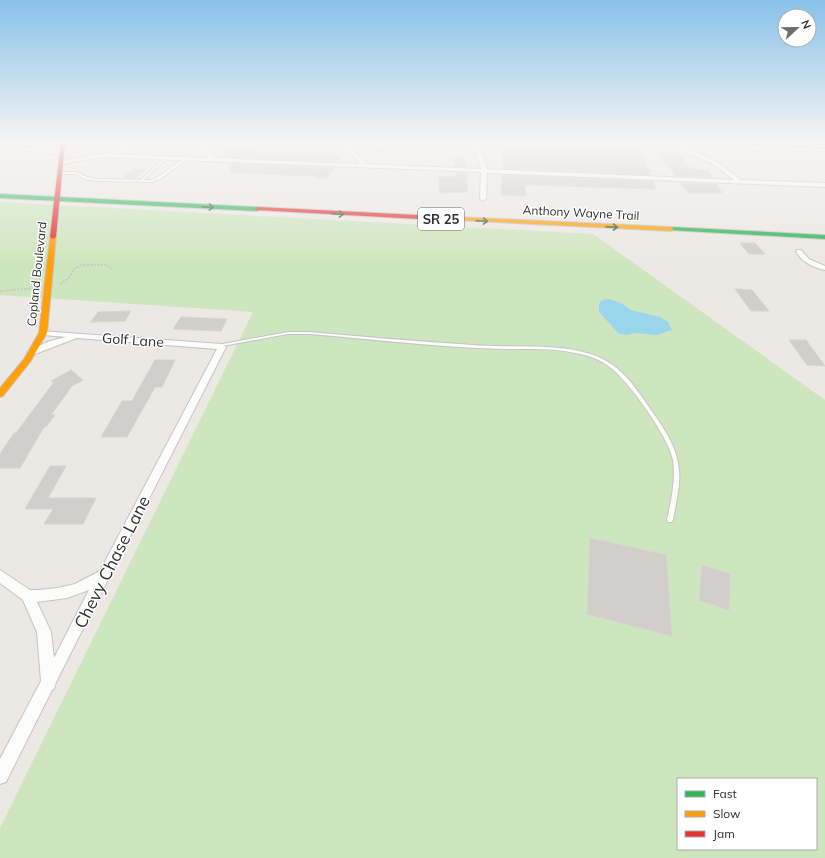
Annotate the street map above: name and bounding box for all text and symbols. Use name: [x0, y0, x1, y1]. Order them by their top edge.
north arrow: [777, 8, 817, 48]
text: N: [798, 18, 814, 31]
street label: Anthony Wayne Trail: [522, 202, 640, 223]
one-way arrow: [201, 204, 214, 211]
road number: SR 25: [418, 208, 464, 230]
one-way arrow: [331, 210, 344, 217]
one-way arrow: [475, 217, 488, 224]
street label: Copland Boulevard: [24, 221, 49, 327]
one-way arrow: [605, 223, 618, 230]
street label: Golf Lane: [102, 329, 164, 351]
street label: Chevy Chase Lane: [69, 492, 155, 632]
legend: [677, 778, 817, 850]
text: Fast: [713, 786, 737, 801]
text: Slow: [713, 806, 741, 821]
text: Jam: [713, 826, 735, 841]

